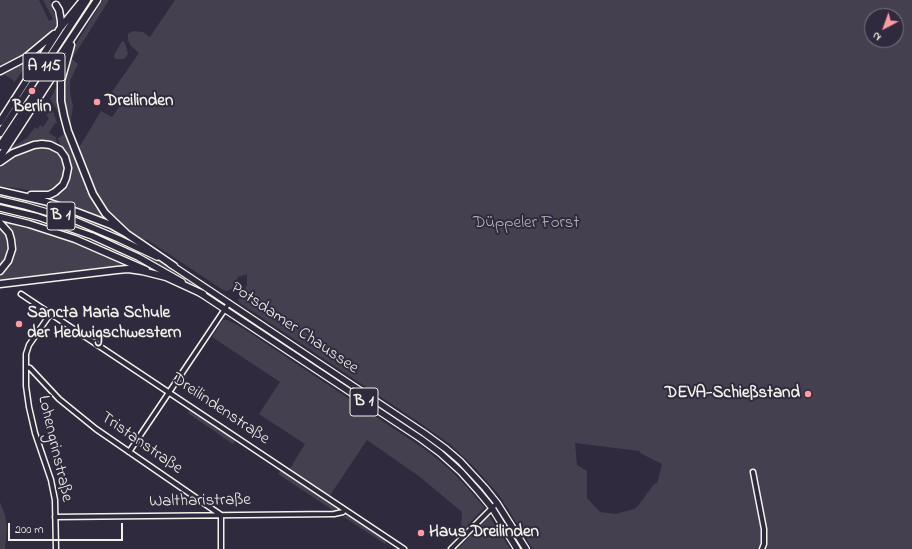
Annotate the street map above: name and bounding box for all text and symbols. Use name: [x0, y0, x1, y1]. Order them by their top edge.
north arrow: [864, 8, 904, 48]
text: N: [869, 28, 885, 45]
road number: A 115: [23, 53, 65, 81]
marker: Berlin: [27, 86, 37, 96]
place label: Dreilinden: [105, 92, 173, 112]
marker: Dreilinden: [92, 97, 102, 107]
place label: Berlin: [13, 98, 51, 118]
road number: B 1: [47, 202, 75, 230]
park label: Düppeler Forst: [473, 214, 579, 234]
street label: Potsdamer Chaussee: [226, 279, 362, 379]
place label: Sancta Maria Schule der Hedwigschwestern: [27, 304, 181, 344]
marker: Sancta Maria Schule der Hedwigschwestern: [14, 319, 24, 329]
street label: Dreilindenstraße: [167, 370, 273, 450]
place label: DEVA-Schießstand: [665, 384, 800, 404]
road number: B 1: [350, 388, 378, 416]
marker: DEVA-Schießstand: [803, 389, 813, 399]
street label: Lohengrinstraße: [32, 394, 76, 504]
street label: Tristanstraße: [96, 408, 186, 480]
street label: Waltharistraße: [149, 491, 251, 513]
scale bar: [10, 515, 125, 541]
text: 200 m: [15, 521, 44, 539]
place label: Haus Dreilinden: [429, 523, 539, 543]
marker: Haus Dreilinden: [416, 528, 426, 538]

